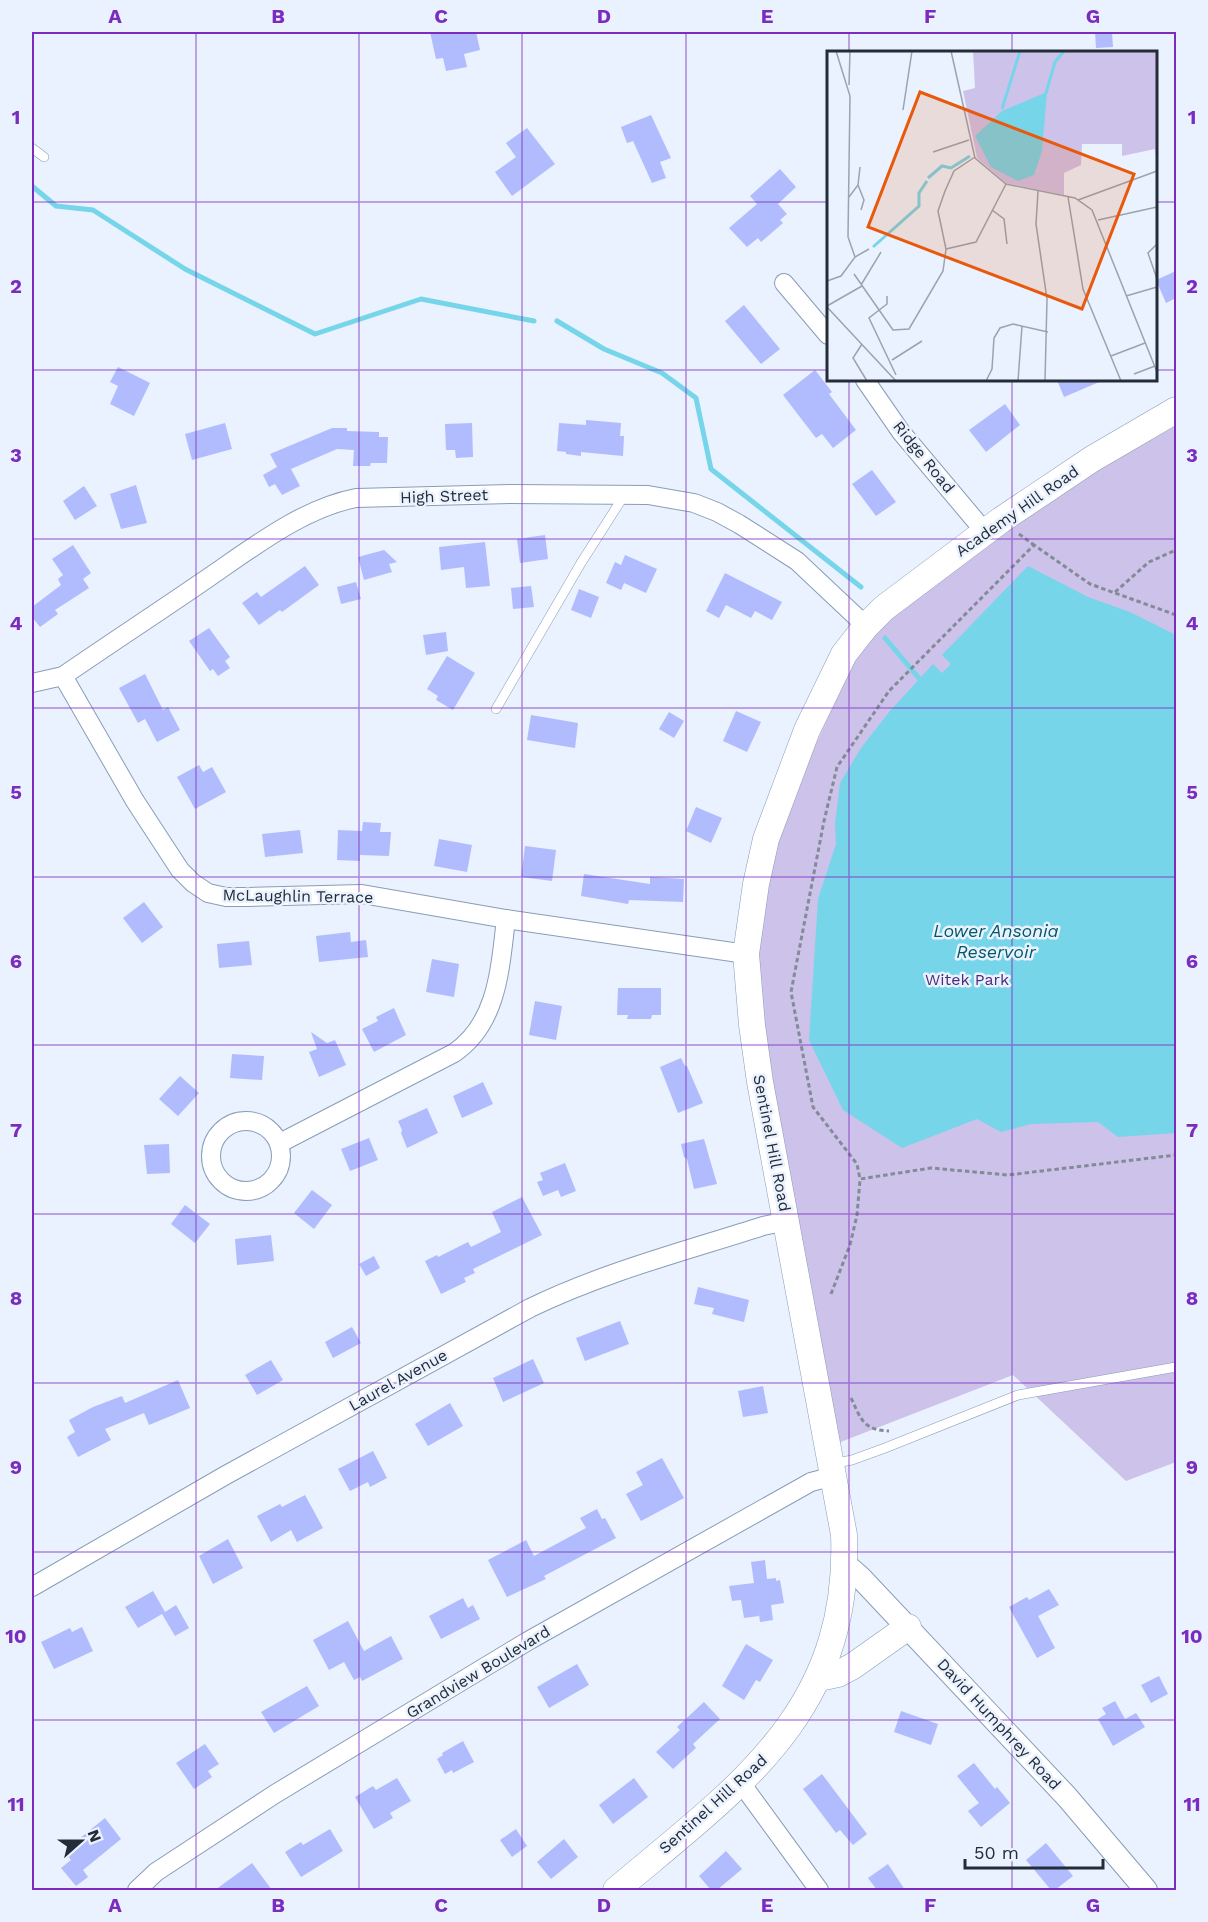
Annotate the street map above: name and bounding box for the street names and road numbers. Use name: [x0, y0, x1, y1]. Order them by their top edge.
street label: Ridge Road: [889, 417, 959, 497]
street label: Academy Hill Road: [952, 461, 1082, 561]
street label: High Street: [400, 485, 489, 507]
street label: McLaughlin Terrace: [222, 885, 374, 907]
street label: Sentinel Hill Road: [749, 1073, 795, 1213]
street label: Laurel Avenue: [345, 1345, 451, 1415]
street label: Grandview Boulevard: [403, 1622, 553, 1722]
street label: David Humphrey Road: [933, 1654, 1065, 1794]
street label: Sentinel Hill Road: [655, 1750, 771, 1858]

